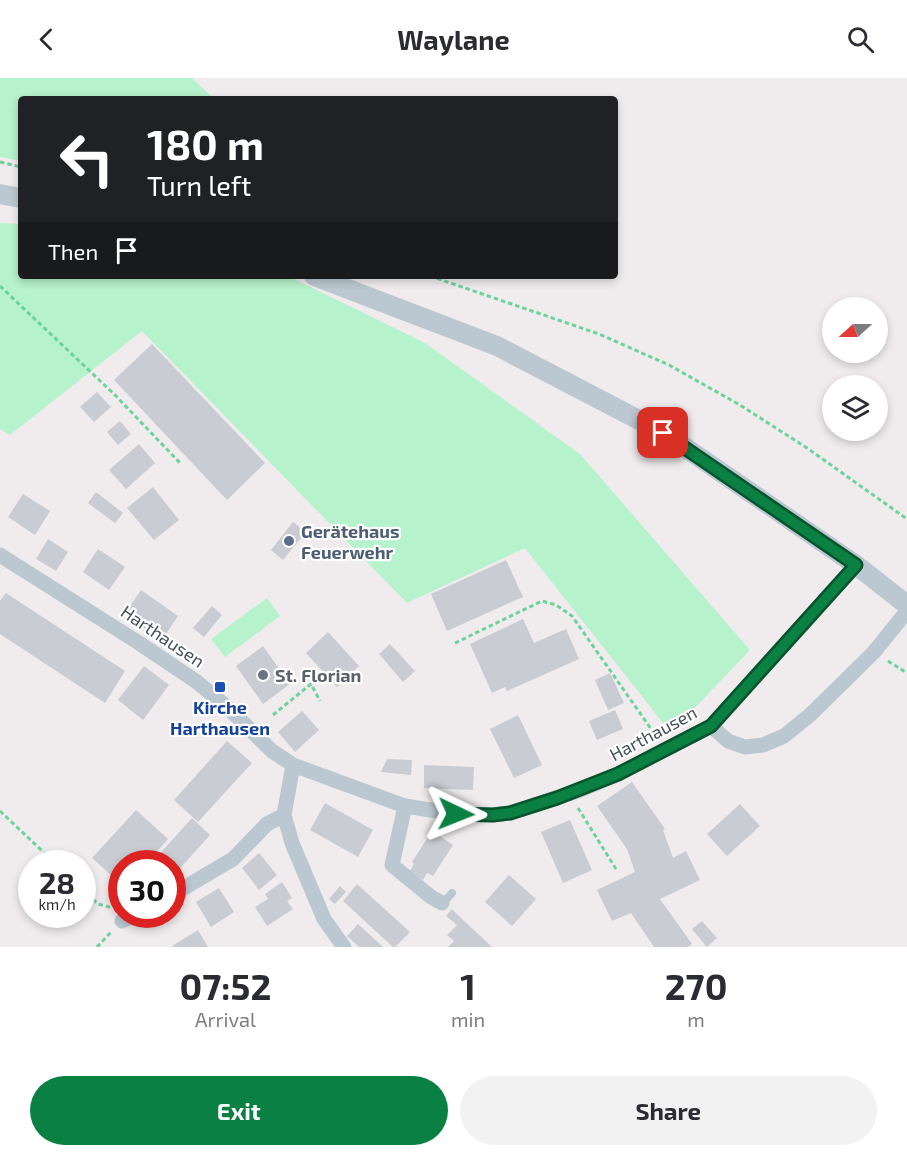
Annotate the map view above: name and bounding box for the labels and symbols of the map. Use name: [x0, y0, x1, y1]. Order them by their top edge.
north arrow: [822, 297, 888, 363]
pin: [637, 407, 688, 458]
place label: Gerätehaus Feuerwehr: [301, 520, 400, 563]
marker: Gerätehaus Feuerwehr: [282, 534, 296, 548]
street label: Harthausen: [117, 600, 209, 672]
place label: St. Florian: [275, 664, 361, 686]
marker: St. Florian: [256, 668, 270, 682]
marker: Kirche Harthausen: [213, 680, 227, 694]
place label: Kirche Harthausen: [170, 696, 270, 739]
street label: Harthausen: [606, 701, 700, 765]
position arrow: [424, 782, 488, 846]
speed limit sign: 30: [108, 850, 186, 928]

